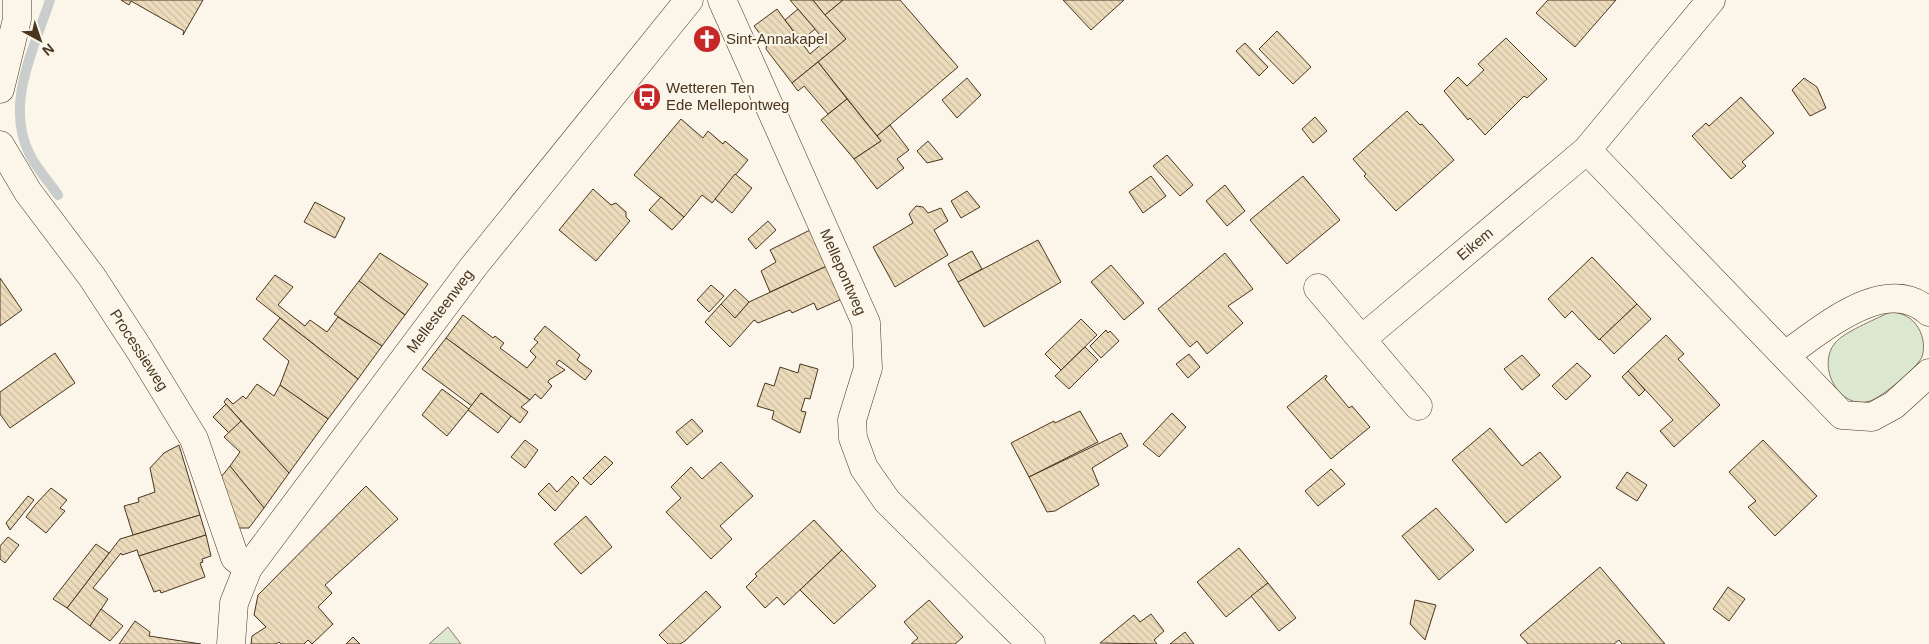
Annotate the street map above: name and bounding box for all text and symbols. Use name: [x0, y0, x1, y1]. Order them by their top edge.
north arrow: [15, 15, 65, 65]
church icon: Sint-Annakapel: [692, 24, 722, 54]
place label: Sint-Annakapel: [726, 30, 828, 47]
text: N: [39, 41, 57, 59]
place label: Wetteren Ten Ede Mellepontweg: [666, 79, 789, 113]
bus stop icon: Wetteren Ten Ede Mellepontweg: [632, 82, 662, 112]
street label: Eikem: [1453, 224, 1496, 264]
street label: Mellepontweg: [817, 226, 870, 318]
street label: Mellesteenweg: [403, 266, 476, 356]
street label: Processieweg: [107, 306, 172, 394]

